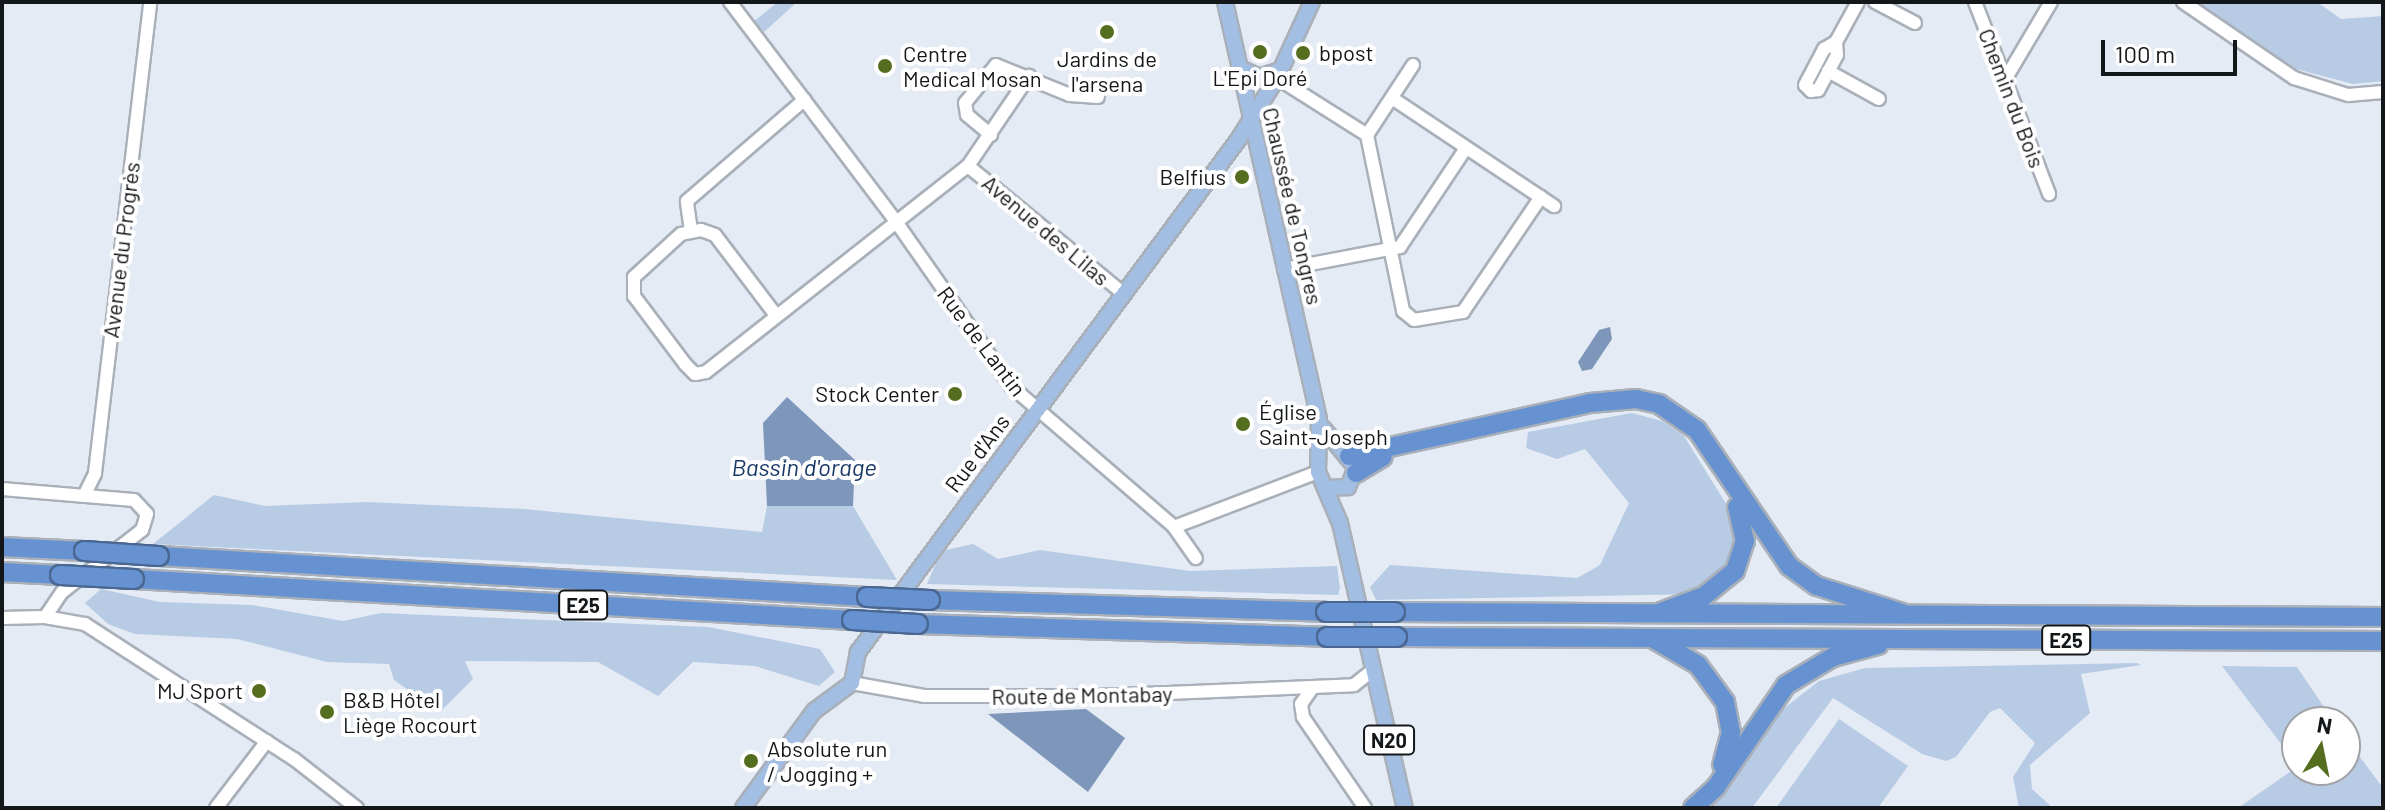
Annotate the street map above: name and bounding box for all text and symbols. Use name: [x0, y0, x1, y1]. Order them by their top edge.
marker: Jardins de l'arsena: [1098, 23, 1116, 41]
scale bar: [2105, 24, 2241, 74]
street label: Chemin du Bois: [1973, 25, 2051, 171]
text: 100 m: [2115, 39, 2175, 68]
place label: Centre Medical Mosan: [903, 40, 1042, 92]
place label: bpost: [1319, 40, 1374, 66]
marker: L'Epi Doré: [1251, 43, 1269, 61]
marker: bpost: [1294, 44, 1312, 62]
place label: Jardins de l'arsena: [1057, 45, 1157, 96]
marker: Centre Medical Mosan: [874, 55, 896, 77]
place label: L'Epi Doré: [1212, 65, 1308, 91]
street label: Chaussée de Tongres: [1257, 105, 1329, 307]
street label: Avenue du Progrès: [97, 160, 145, 340]
place label: Belfius: [1160, 164, 1226, 190]
marker: Belfius: [1233, 168, 1251, 186]
street label: Avenue des Lilas: [977, 169, 1115, 291]
street label: Rue de Lantin: [932, 281, 1032, 401]
place label: Stock Center: [815, 381, 939, 407]
marker: Stock Center: [946, 385, 964, 403]
place label: Église Saint-Joseph: [1259, 398, 1388, 450]
street label: Rue d'Ans: [939, 409, 1015, 497]
marker: Église Saint-Joseph: [1234, 415, 1252, 433]
water label: Bassin d'orage: [731, 453, 877, 481]
road number: E25: [557, 589, 609, 621]
road number: E25: [2040, 624, 2092, 656]
place label: MJ Sport: [157, 678, 243, 704]
street label: Route de Montabay: [991, 680, 1173, 710]
marker: MJ Sport: [250, 682, 268, 700]
place label: B&B Hôtel Liège Rocourt: [343, 686, 478, 738]
marker: B&B Hôtel Liège Rocourt: [318, 703, 336, 721]
north arrow: [2281, 706, 2361, 786]
text: N: [2315, 710, 2334, 738]
road number: N20: [1363, 724, 1415, 756]
place label: Absolute run / Jogging +: [767, 735, 887, 786]
marker: Absolute run / Jogging +: [742, 752, 760, 770]

